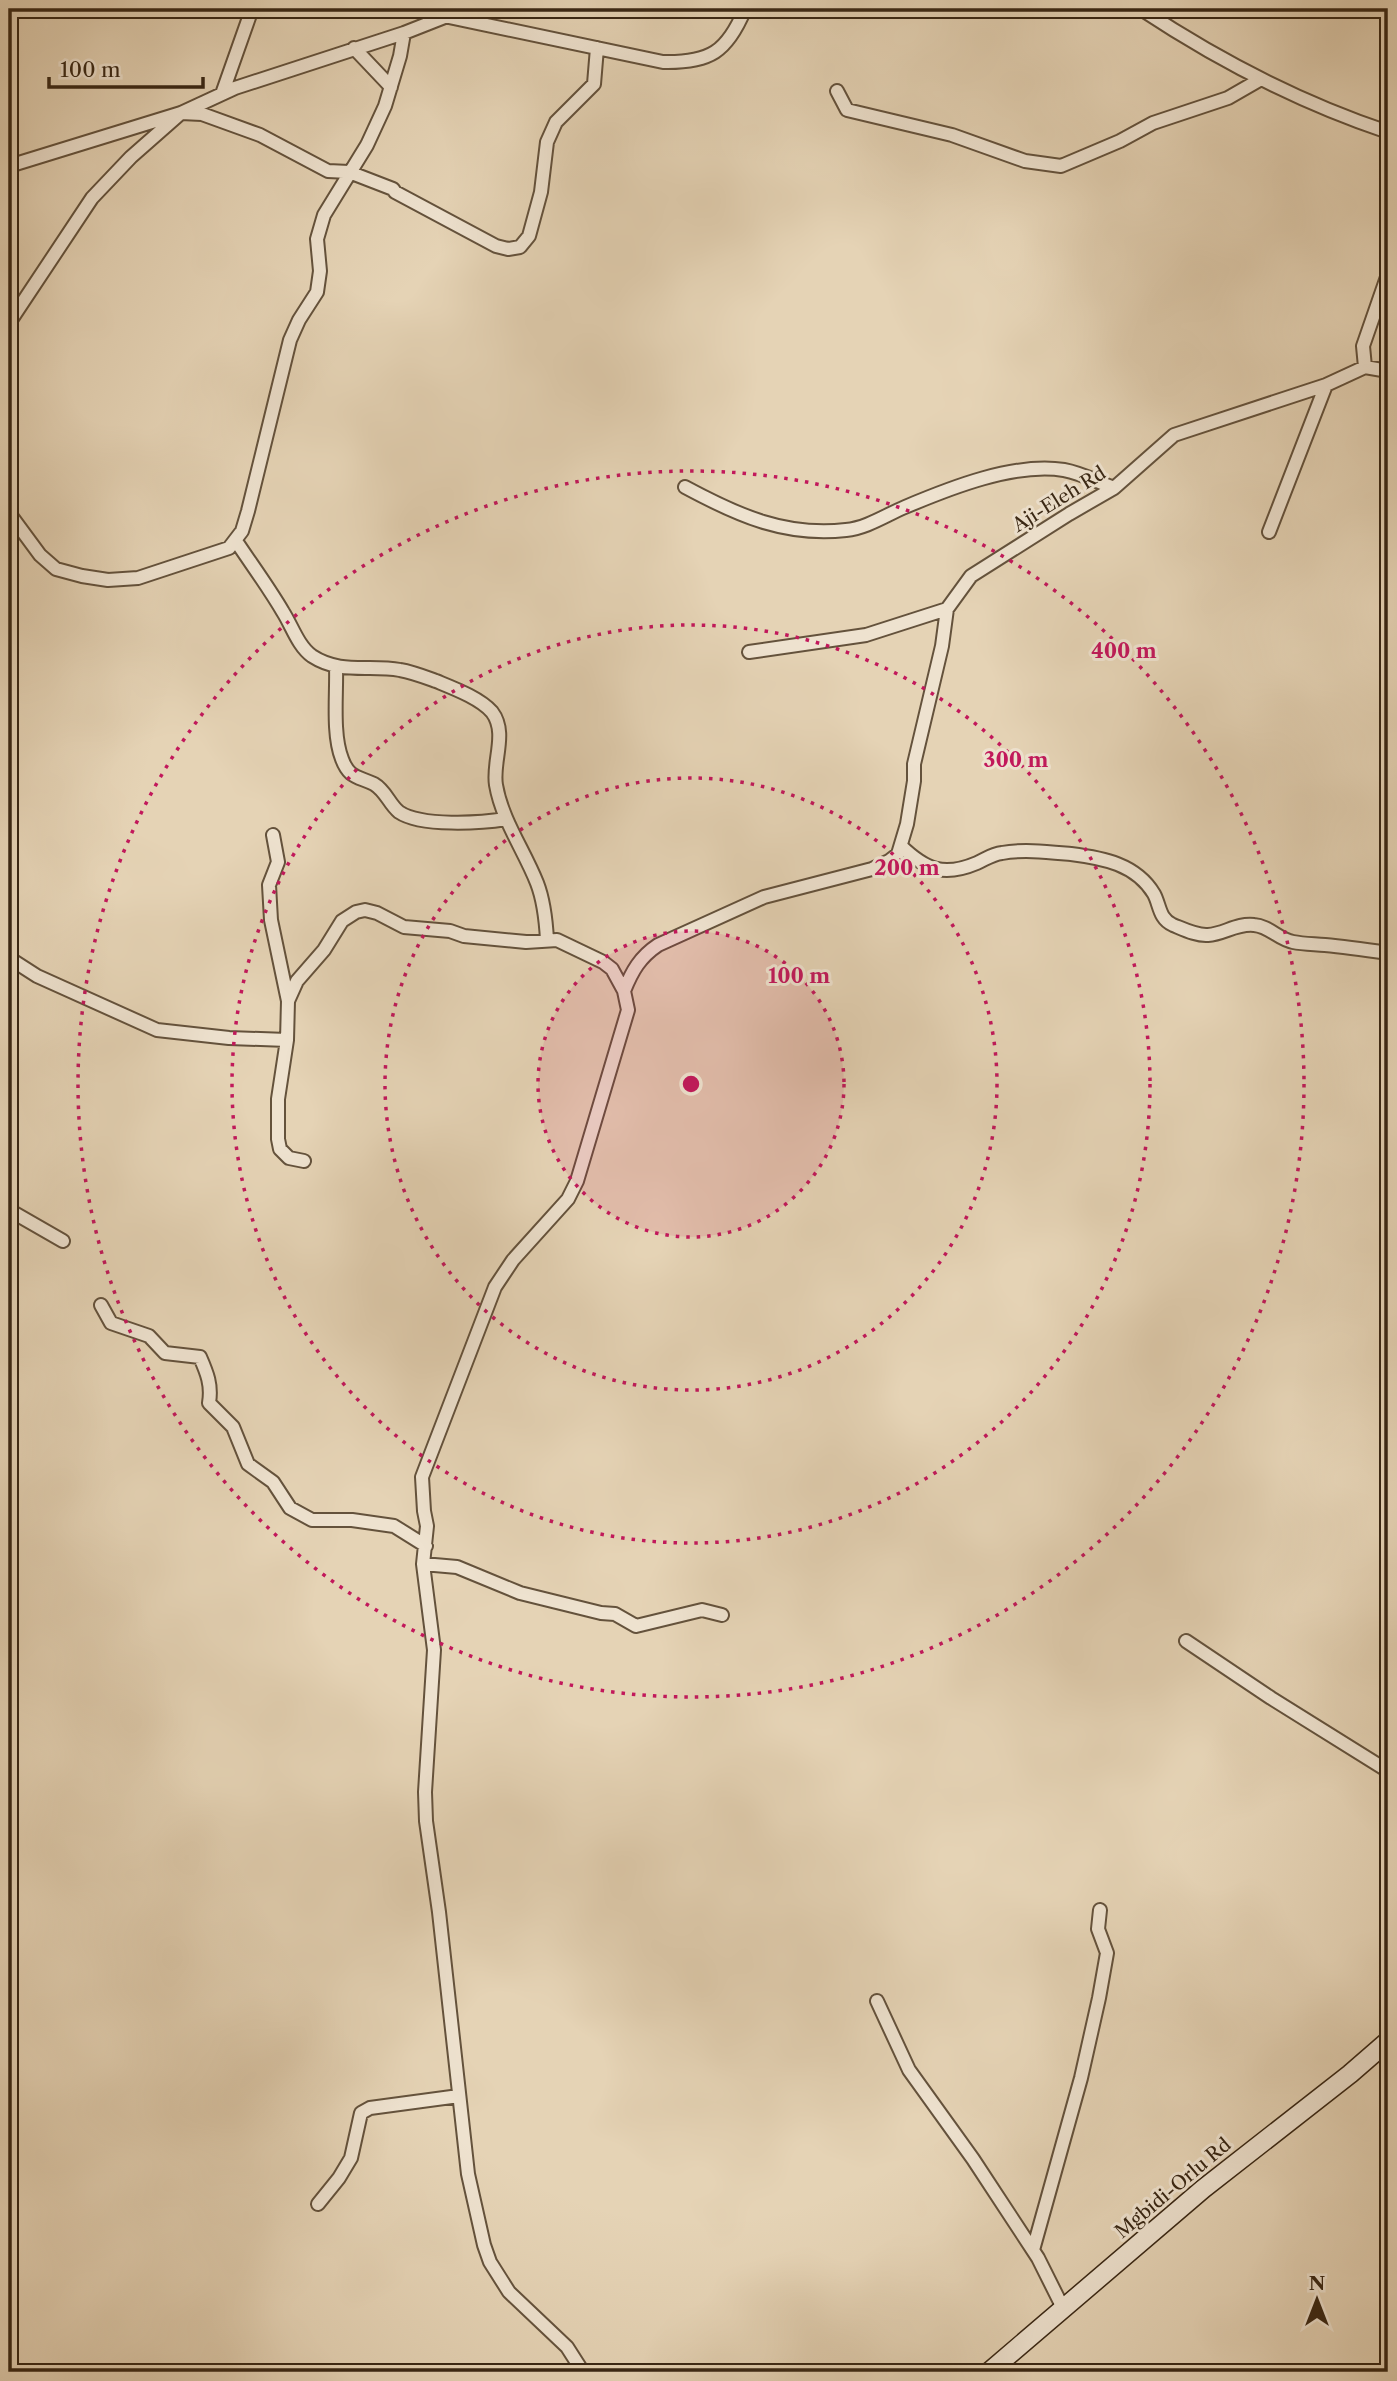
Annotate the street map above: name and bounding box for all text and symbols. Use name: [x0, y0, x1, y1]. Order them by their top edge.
scale bar: [49, 46, 203, 90]
text: 100 m: [60, 57, 121, 82]
street label: Aji-Eleh Rd: [1007, 461, 1110, 537]
text: 400 m: [1091, 638, 1157, 663]
text: 300 m: [984, 747, 1048, 772]
text: 200 m: [874, 855, 940, 880]
text: 100 m: [768, 963, 830, 988]
centre of rings: [679, 1072, 703, 1096]
street label: Mgbidi-Orlu Rd: [1110, 2133, 1236, 2243]
north arrow: [1282, 2266, 1352, 2336]
text: N: [1309, 2272, 1325, 2295]

